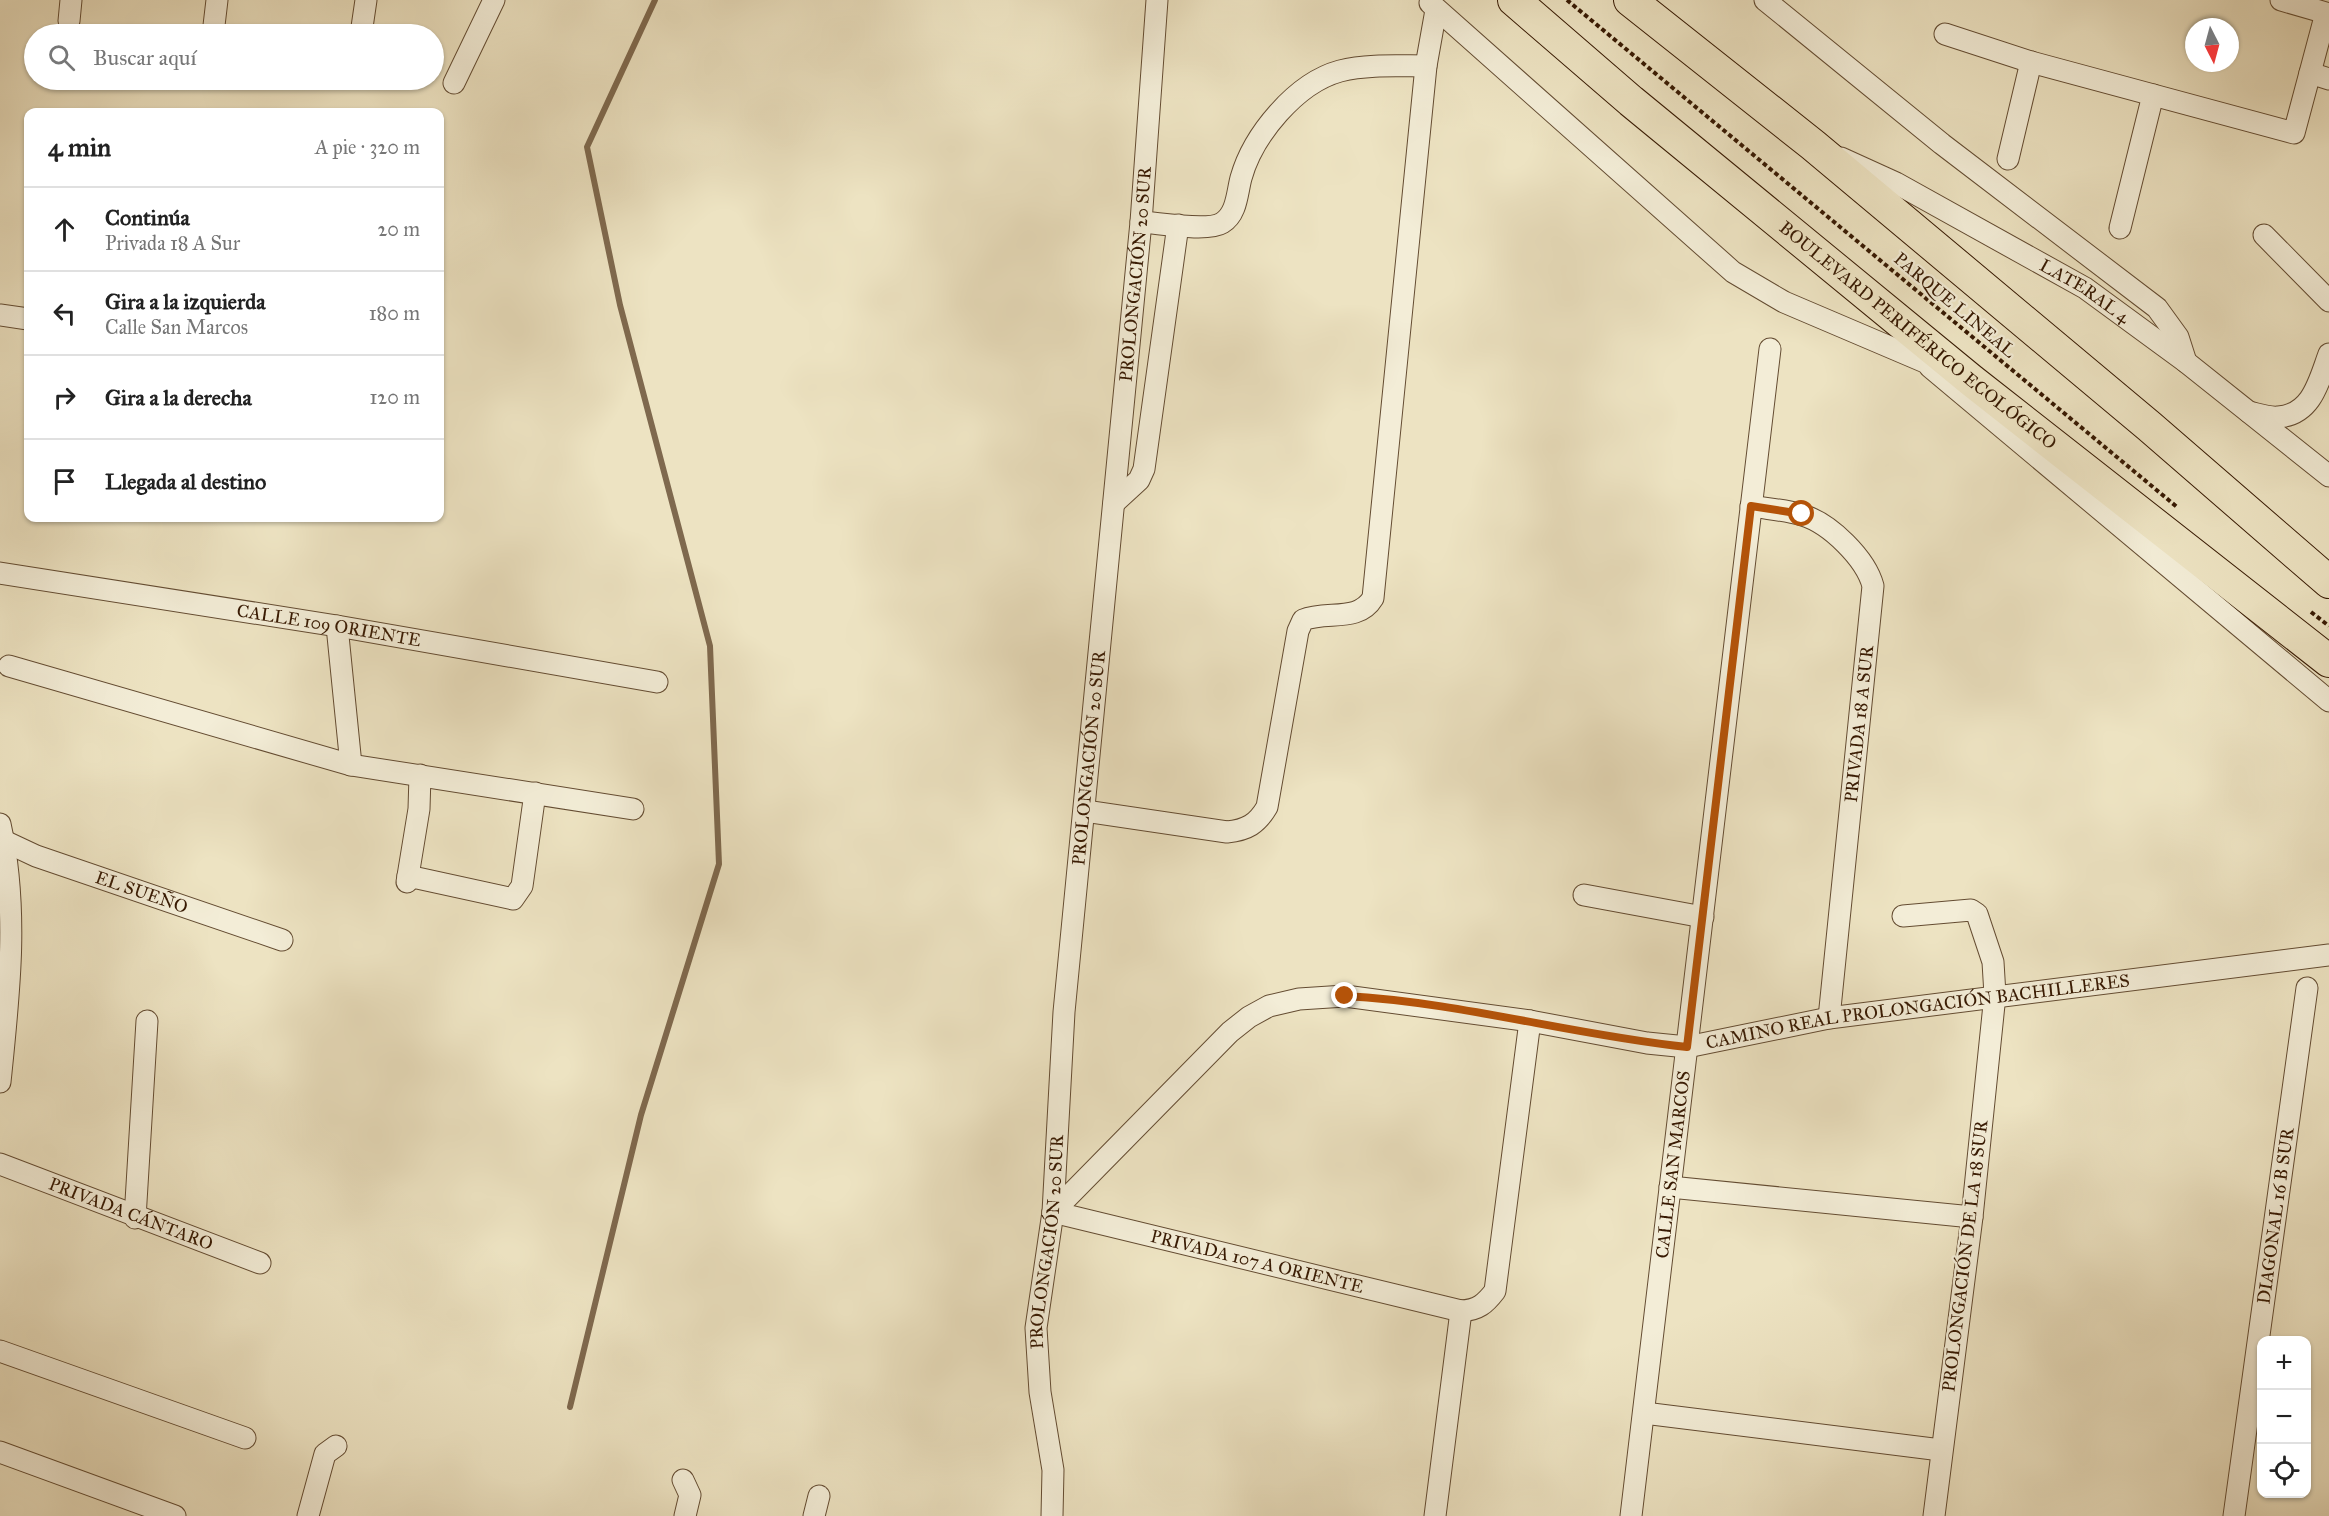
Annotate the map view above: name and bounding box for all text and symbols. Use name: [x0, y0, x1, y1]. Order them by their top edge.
north arrow: [2185, 18, 2239, 72]
search box: [24, 24, 444, 90]
icon: search: [45, 41, 78, 74]
text: Buscar aquí: [93, 44, 196, 71]
text: 4 min: [48, 131, 111, 163]
text: A pie · 320 m: [315, 135, 420, 159]
street label: PROLONGACIÓN 20 SUR: [1114, 165, 1156, 383]
text: Continúa: [105, 204, 190, 231]
icon: ahead: [48, 213, 81, 246]
street label: BOULEVARD PERIFÉRICO ECOLÓGICO: [1775, 216, 2061, 454]
text: 20 m: [377, 217, 420, 241]
text: Privada 18 A Sur: [105, 231, 240, 255]
street label: PARQUE LINEAL: [1890, 248, 2021, 363]
street label: LATERAL 4: [2036, 254, 2135, 329]
text: Gira a la izquierda: [105, 288, 266, 315]
icon: left: [48, 297, 81, 330]
text: 180 m: [369, 301, 420, 325]
text: Calle San Marcos: [105, 315, 248, 339]
icon: right: [48, 381, 81, 414]
text: Gira a la derecha: [105, 384, 252, 411]
text: 120 m: [369, 385, 420, 409]
icon: arrive: [48, 465, 81, 498]
text: Llegada al destino: [105, 468, 266, 495]
route start: [1788, 500, 1814, 526]
street label: CALLE 109 ORIENTE: [235, 599, 423, 652]
street label: PRIVADA 18 A SUR: [1840, 643, 1878, 804]
street label: PROLONGACIÓN 20 SUR: [1067, 648, 1110, 866]
street label: EL SUEÑO: [92, 866, 191, 918]
street label: CAMINO REAL PROLONGACIÓN BACHILLERES: [1704, 969, 2131, 1054]
route end: [1331, 982, 1357, 1008]
street label: CALLE SAN MARCOS: [1651, 1069, 1695, 1260]
street label: PROLONGACIÓN DE LA 18 SUR: [1935, 1117, 1993, 1393]
street label: DIAGONAL 16 B SUR: [2252, 1125, 2299, 1305]
street label: PROLONGACIÓN 20 SUR: [1025, 1133, 1068, 1350]
street label: PRIVADA CÁNTARO: [46, 1173, 216, 1255]
street label: PRIVADA 107 A ORIENTE: [1148, 1225, 1366, 1298]
map controls: [2257, 1336, 2311, 1498]
button: +: [2257, 1336, 2311, 1390]
button: −: [2257, 1390, 2311, 1444]
button: locate: [2257, 1444, 2311, 1498]

